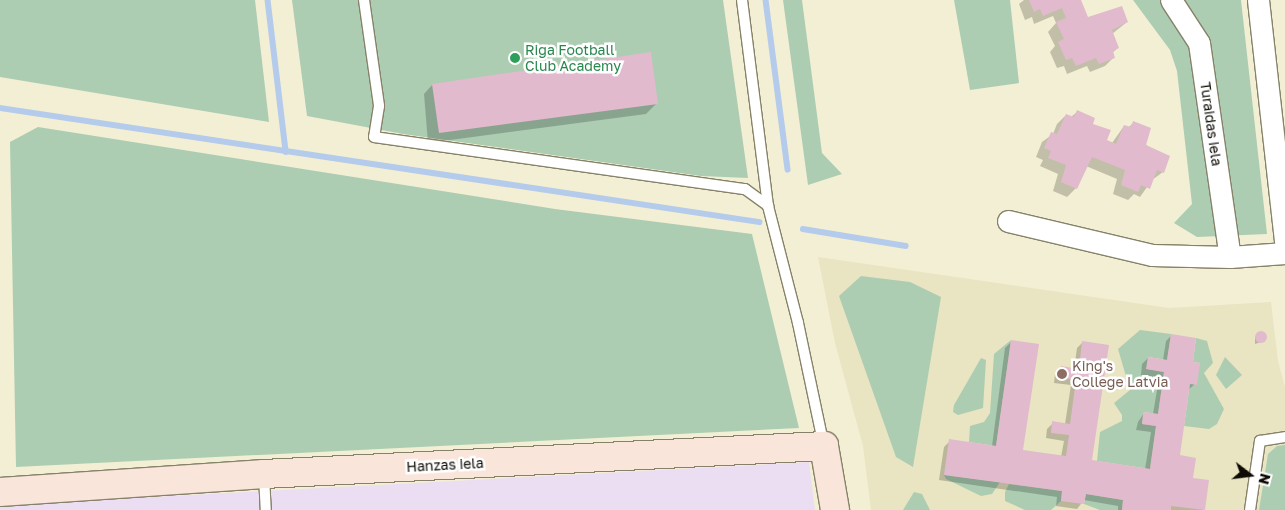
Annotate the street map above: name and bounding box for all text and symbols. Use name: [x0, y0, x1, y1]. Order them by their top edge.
place label: Riga Football Club Academy: [525, 42, 621, 74]
marker: Riga Football Club Academy: [509, 52, 521, 64]
street label: Turaidas iela: [1197, 81, 1225, 167]
place label: King's College Latvia: [1072, 358, 1168, 391]
marker: King's College Latvia: [1056, 368, 1068, 380]
north arrow: [1225, 450, 1275, 500]
street label: Hanzas iela: [406, 455, 484, 475]
text: N: [1255, 472, 1275, 486]

